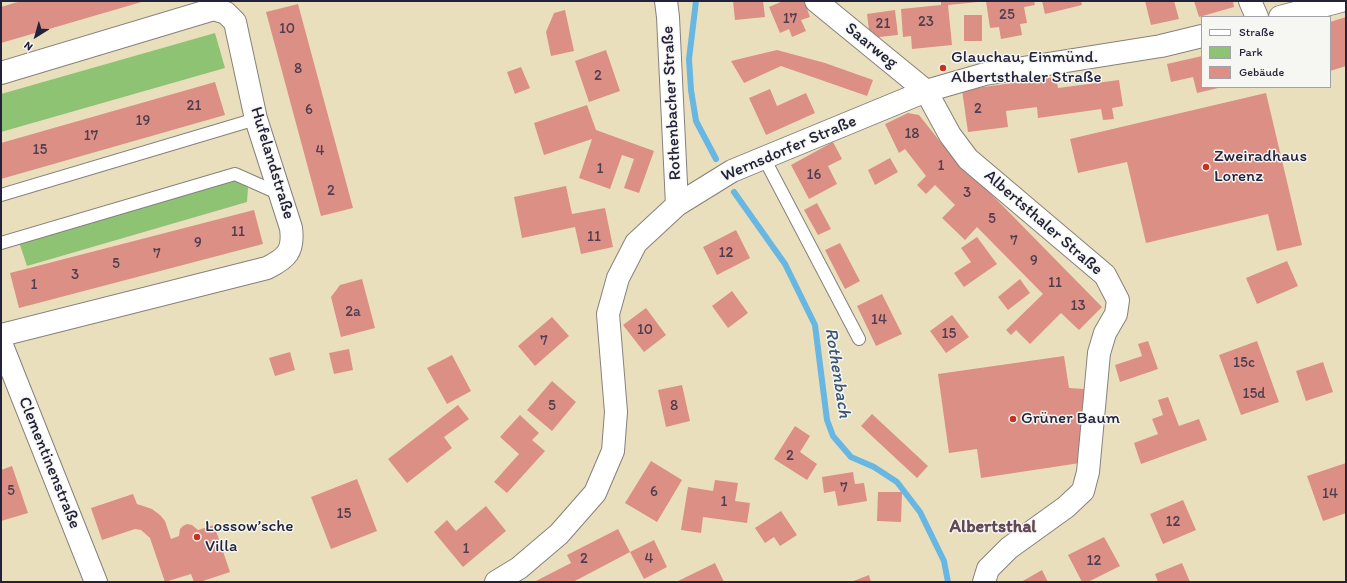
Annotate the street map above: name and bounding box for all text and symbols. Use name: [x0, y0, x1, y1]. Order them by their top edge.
house number: 25: [999, 6, 1015, 24]
house number: 17: [783, 10, 797, 28]
house number: 23: [918, 13, 934, 31]
house number: 21: [876, 15, 890, 33]
north arrow: [16, 16, 56, 56]
legend: [1201, 16, 1331, 88]
street label: Saarweg: [840, 19, 902, 73]
house number: 10: [279, 20, 295, 38]
street label: Rothenbacher Straße: [658, 25, 686, 181]
text: Straße: [1239, 25, 1274, 39]
text: N: [22, 39, 35, 53]
text: Park: [1239, 45, 1263, 59]
place label: Glauchau, Einmünd. Albertsthaler Straße: [951, 48, 1102, 88]
house number: 8: [294, 60, 302, 78]
marker: Glauchau, Einmünd. Albertsthaler Straße: [938, 63, 948, 73]
text: Gebäude: [1239, 65, 1284, 79]
house number: 2: [594, 67, 602, 85]
house number: 21: [187, 97, 201, 115]
house number: 2: [974, 100, 982, 118]
house number: 6: [305, 101, 313, 119]
street label: Hufelandstraße: [245, 104, 299, 222]
street label: Wernsdorfer Straße: [718, 111, 860, 187]
house number: 19: [136, 112, 150, 130]
house number: 18: [904, 125, 920, 143]
house number: 17: [84, 127, 98, 145]
house number: 15: [33, 141, 47, 159]
house number: 4: [315, 142, 325, 160]
place label: Zweiradhaus Lorenz: [1214, 147, 1307, 187]
house number: 1: [938, 157, 944, 175]
house number: 1: [597, 160, 603, 178]
marker: Zweiradhaus Lorenz: [1201, 162, 1211, 172]
house number: 16: [807, 166, 821, 184]
street label: Albertsthaler Straße: [980, 166, 1106, 280]
house number: 2: [327, 182, 335, 200]
house number: 3: [963, 184, 971, 202]
house number: 5: [988, 210, 996, 228]
house number: 11: [231, 223, 245, 241]
house number: 11: [587, 228, 601, 246]
house number: 7: [1010, 232, 1018, 250]
house number: 9: [194, 234, 202, 252]
house number: 12: [719, 244, 733, 262]
house number: 7: [153, 245, 161, 263]
house number: 9: [1030, 252, 1038, 270]
house number: 5: [112, 255, 120, 273]
house number: 3: [71, 266, 79, 284]
house number: 11: [1048, 274, 1062, 292]
house number: 1: [31, 276, 37, 294]
house number: 13: [1070, 297, 1086, 315]
house number: 2a: [345, 303, 361, 321]
house number: 14: [871, 311, 887, 329]
house number: 10: [637, 321, 653, 339]
house number: 15: [942, 325, 956, 343]
water label: Rothenbach: [819, 326, 855, 420]
house number: 7: [540, 332, 548, 350]
house number: 15c: [1233, 354, 1255, 372]
house number: 15d: [1242, 385, 1266, 403]
street label: Clementinenstraße: [13, 394, 85, 532]
house number: 5: [548, 397, 556, 415]
house number: 8: [670, 397, 678, 415]
place label: Grüner Baum: [1021, 409, 1120, 429]
marker: Grüner Baum: [1008, 414, 1018, 424]
house number: 2: [786, 447, 794, 465]
house number: 7: [840, 479, 848, 497]
house number: 5: [7, 482, 15, 500]
house number: 6: [650, 483, 658, 501]
house number: 14: [1322, 485, 1338, 503]
house number: 1: [721, 493, 727, 511]
house number: 15: [337, 505, 351, 523]
house number: 12: [1166, 513, 1180, 531]
district label: Albertsthal: [950, 516, 1036, 538]
place label: Lossow’sche Villa: [205, 517, 293, 557]
marker: Lossow’sche Villa: [192, 532, 202, 542]
house number: 1: [463, 540, 469, 558]
house number: 2: [580, 550, 588, 568]
house number: 4: [644, 550, 654, 568]
house number: 12: [1087, 552, 1101, 570]

